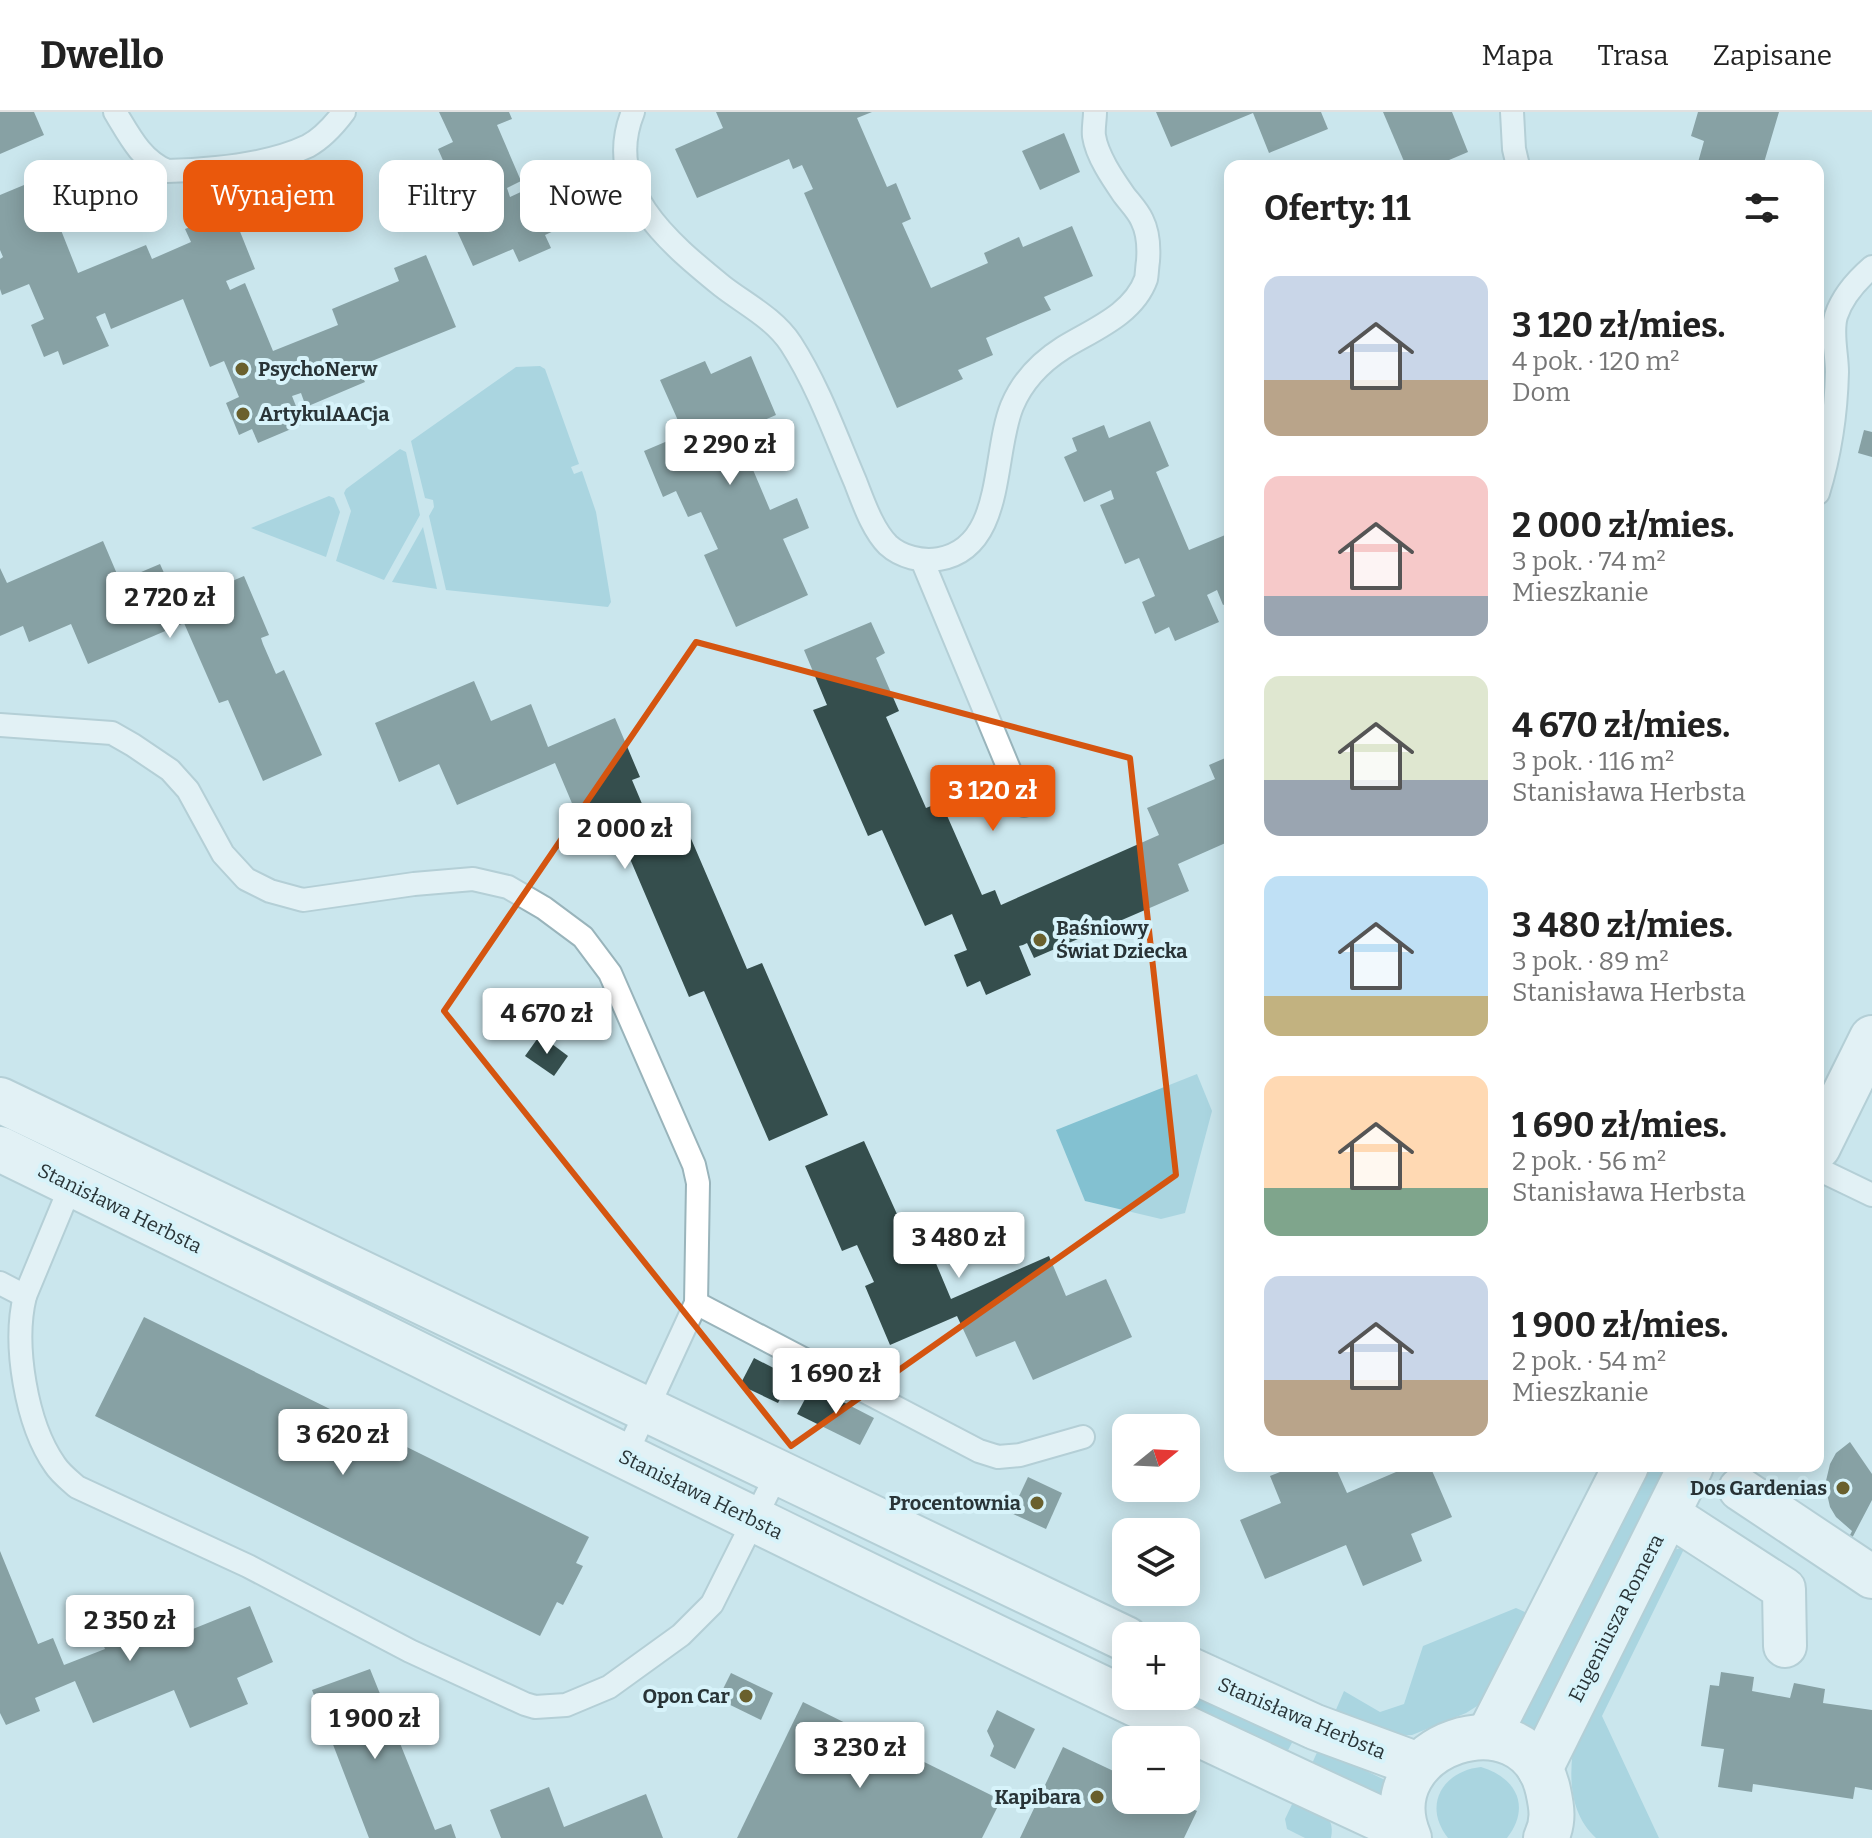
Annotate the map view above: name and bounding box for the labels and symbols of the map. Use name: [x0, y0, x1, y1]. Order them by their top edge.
place label: PsychoNerw: [258, 357, 378, 381]
marker: PsychoNerw: [233, 360, 251, 378]
place label: ArtykulAACja: [259, 402, 389, 426]
marker: ArtykulAACja: [234, 405, 252, 423]
pin: 2 290 zł: [647, 419, 813, 487]
pin: 2 720 zł: [87, 572, 253, 640]
pin: 3 120 zł: [910, 765, 1076, 833]
pin: 2 000 zł: [542, 803, 708, 871]
place label: Baśniowy Świat Dziecka: [1056, 916, 1188, 963]
marker: Baśniowy Świat Dziecka: [1031, 931, 1049, 949]
pin: 4 670 zł: [464, 988, 630, 1056]
street label: Stanisława Herbsta: [34, 1158, 206, 1258]
pin: 3 480 zł: [876, 1212, 1042, 1280]
pin: 1 690 zł: [753, 1348, 919, 1416]
pin: 3 620 zł: [260, 1409, 426, 1477]
north arrow: [1112, 1414, 1200, 1502]
street label: Stanisława Herbsta: [615, 1444, 787, 1544]
place label: Dos Gardenias: [1690, 1476, 1827, 1500]
marker: Dos Gardenias: [1834, 1479, 1852, 1497]
place label: Procentownia: [889, 1491, 1021, 1515]
marker: Procentownia: [1028, 1494, 1046, 1512]
street label: Eugeniusza Romera: [1563, 1530, 1669, 1706]
pin: 2 350 zł: [47, 1595, 213, 1663]
street label: Stanisława Herbsta: [1215, 1672, 1389, 1764]
place label: Opon Car: [643, 1684, 731, 1708]
marker: Opon Car: [737, 1687, 755, 1705]
pin: 1 900 zł: [292, 1693, 458, 1761]
pin: 3 230 zł: [777, 1722, 943, 1790]
place label: Kapibara: [994, 1785, 1081, 1809]
marker: Kapibara: [1088, 1788, 1106, 1806]

